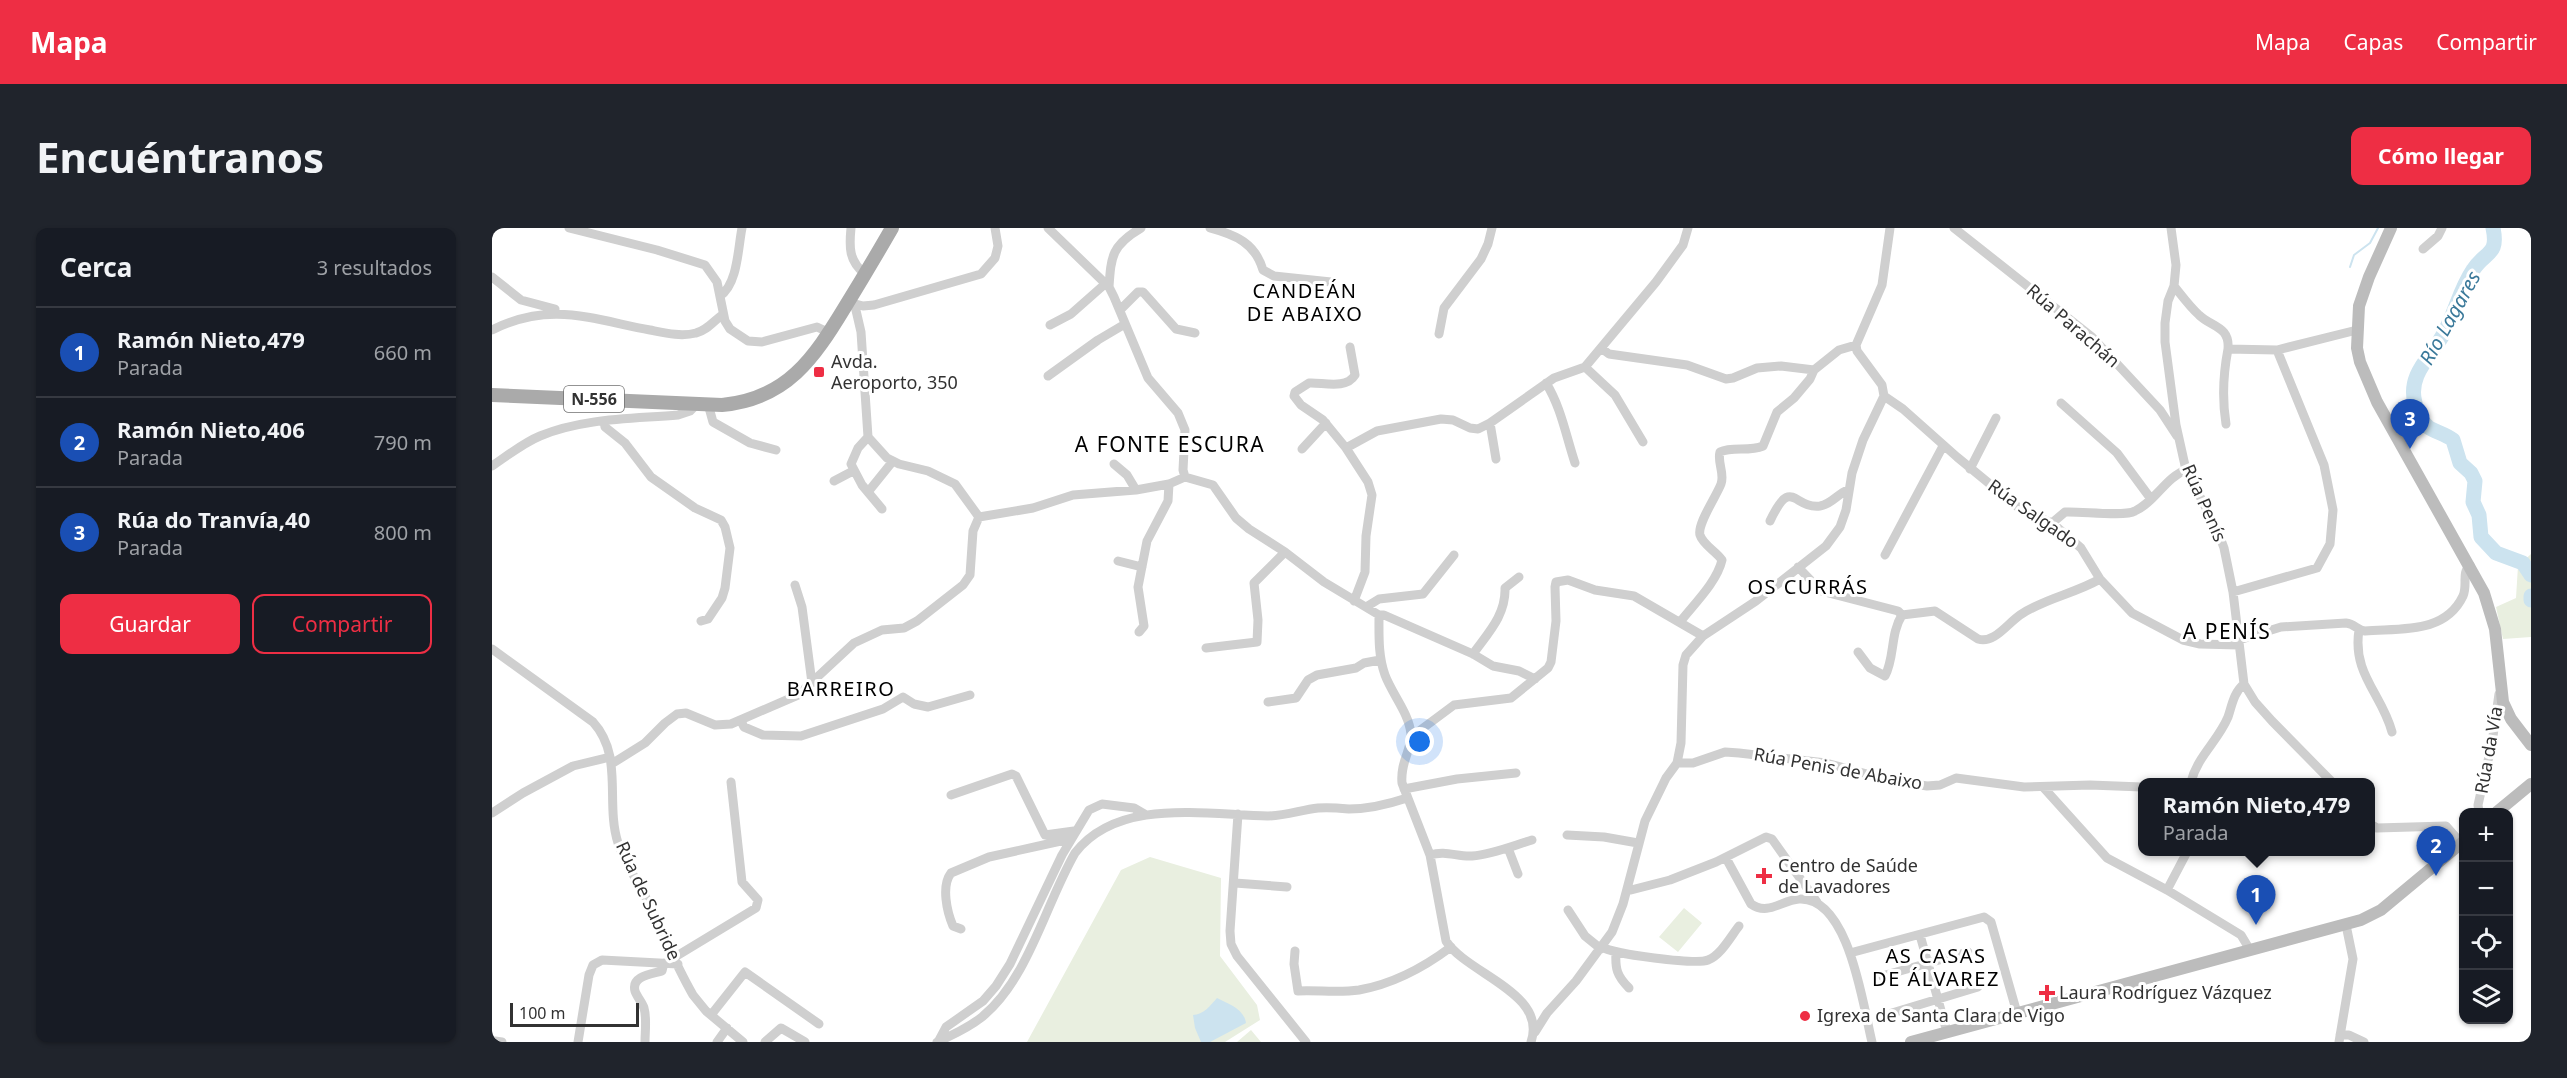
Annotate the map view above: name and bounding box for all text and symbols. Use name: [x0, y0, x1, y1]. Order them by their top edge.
text: Mapa: [30, 23, 108, 61]
text: Mapa: [2255, 28, 2311, 56]
text: Capas: [2344, 28, 2403, 56]
text: Compartir: [2436, 28, 2537, 56]
button: Cómo llegar: [2351, 127, 2531, 185]
text: Encuéntranos: [36, 128, 324, 185]
text: Cerca: [60, 249, 132, 285]
text: 3 resultados: [317, 254, 432, 281]
water label: Río Lagares: [2413, 266, 2487, 369]
district label: CANDEÁN DE ABAIXO: [1247, 277, 1363, 327]
street label: Rúa Parachán: [2022, 278, 2125, 372]
text: Ramón Nieto,479: [117, 324, 305, 354]
text: 1: [74, 339, 85, 366]
text: 660 m: [374, 339, 432, 366]
place label: Avda. Aeroporto, 350: [831, 349, 958, 394]
text: Parada: [117, 354, 183, 381]
marker: Avda. Aeroporto, 350: [812, 365, 826, 379]
road number: N-556: [564, 386, 624, 412]
pin: 3: [2390, 400, 2430, 449]
text: Ramón Nieto,406: [117, 414, 305, 444]
text: 2: [74, 429, 85, 456]
text: 790 m: [374, 429, 432, 456]
district label: A FONTE ESCURA: [1075, 430, 1265, 458]
text: Parada: [117, 444, 183, 471]
street label: Rúa Penís: [2177, 460, 2233, 545]
street label: Rúa Salgado: [1984, 473, 2083, 553]
text: Rúa do Tranvía,40: [117, 504, 310, 534]
text: 3: [74, 519, 85, 546]
text: 800 m: [374, 519, 432, 546]
text: Parada: [117, 534, 183, 561]
district label: OS CURRÁS: [1747, 573, 1869, 600]
button: Guardar: [60, 594, 240, 654]
button: Compartir: [252, 594, 432, 654]
district label: A PENÍS: [2183, 617, 2271, 645]
district label: BARREIRO: [787, 675, 895, 702]
street label: Rúa da Vía: [2469, 704, 2508, 795]
your location: [1405, 727, 1434, 756]
street label: Rúa Penis de Abaixo: [1752, 741, 1924, 795]
popup: [2138, 778, 2375, 856]
text: Ramón Nieto,479: [2163, 789, 2350, 819]
map controls: [2459, 808, 2513, 1024]
button: +: [2459, 808, 2513, 862]
text: Parada: [2163, 819, 2229, 846]
pin: 2: [2416, 826, 2456, 876]
street label: Rúa de Subride: [611, 837, 687, 964]
place label: Centro de Saúde de Lavadores: [1778, 853, 1918, 898]
button: −: [2459, 862, 2513, 916]
marker: Centro de Saúde de Lavadores: [1755, 867, 1773, 885]
pin: 1: [2236, 876, 2276, 925]
button: locate: [2459, 916, 2513, 970]
district label: AS CASAS DE ÁLVAREZ: [1872, 942, 2000, 992]
button: layers: [2459, 970, 2513, 1024]
place label: Laura Rodríguez Vázquez: [2059, 980, 2272, 1004]
marker: Laura Rodríguez Vázquez: [2040, 986, 2054, 1000]
scale bar: [510, 1000, 639, 1028]
text: 100 m: [519, 1002, 566, 1024]
place label: Igrexa de Santa Clara de Vigo: [1817, 1003, 2065, 1027]
marker: Igrexa de Santa Clara de Vigo: [1798, 1009, 1812, 1023]

